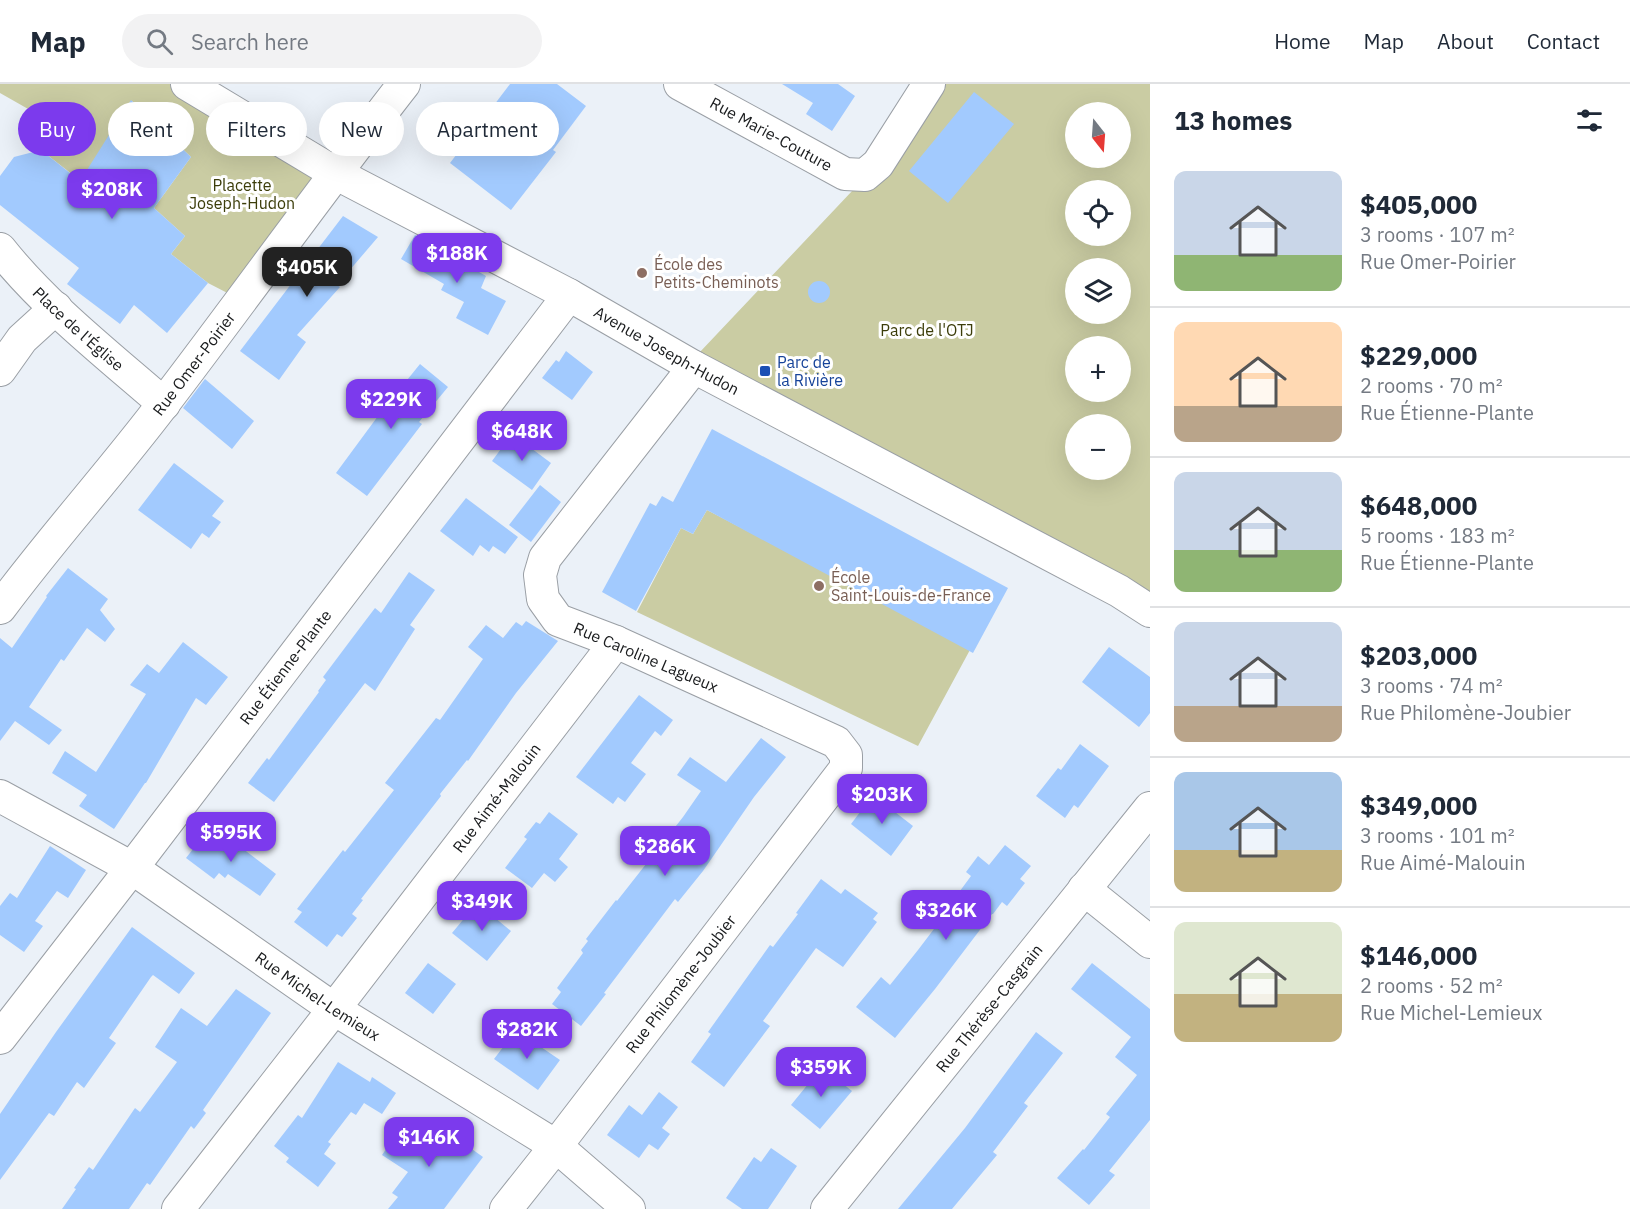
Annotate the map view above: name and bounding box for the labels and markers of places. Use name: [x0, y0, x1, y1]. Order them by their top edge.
pin: $208K: [70, 169, 154, 220]
pin: $188K: [415, 233, 499, 284]
pin: $405K: [265, 247, 349, 298]
place label: École des Petits-Cheminots: [654, 253, 779, 292]
marker: École des Petits-Cheminots: [635, 266, 649, 280]
place label: Parc de la Rivière: [777, 352, 843, 390]
marker: Parc de la Rivière: [758, 364, 772, 378]
pin: $229K: [349, 379, 433, 430]
pin: $648K: [480, 411, 564, 462]
place label: École Saint-Louis-de-France: [831, 566, 991, 605]
marker: École Saint-Louis-de-France: [812, 579, 826, 593]
pin: $203K: [840, 774, 924, 825]
pin: $595K: [189, 812, 273, 863]
pin: $286K: [623, 826, 707, 877]
pin: $349K: [440, 881, 524, 932]
pin: $326K: [904, 890, 988, 941]
pin: $282K: [485, 1009, 569, 1060]
pin: $359K: [779, 1047, 863, 1098]
pin: $146K: [387, 1117, 471, 1168]

